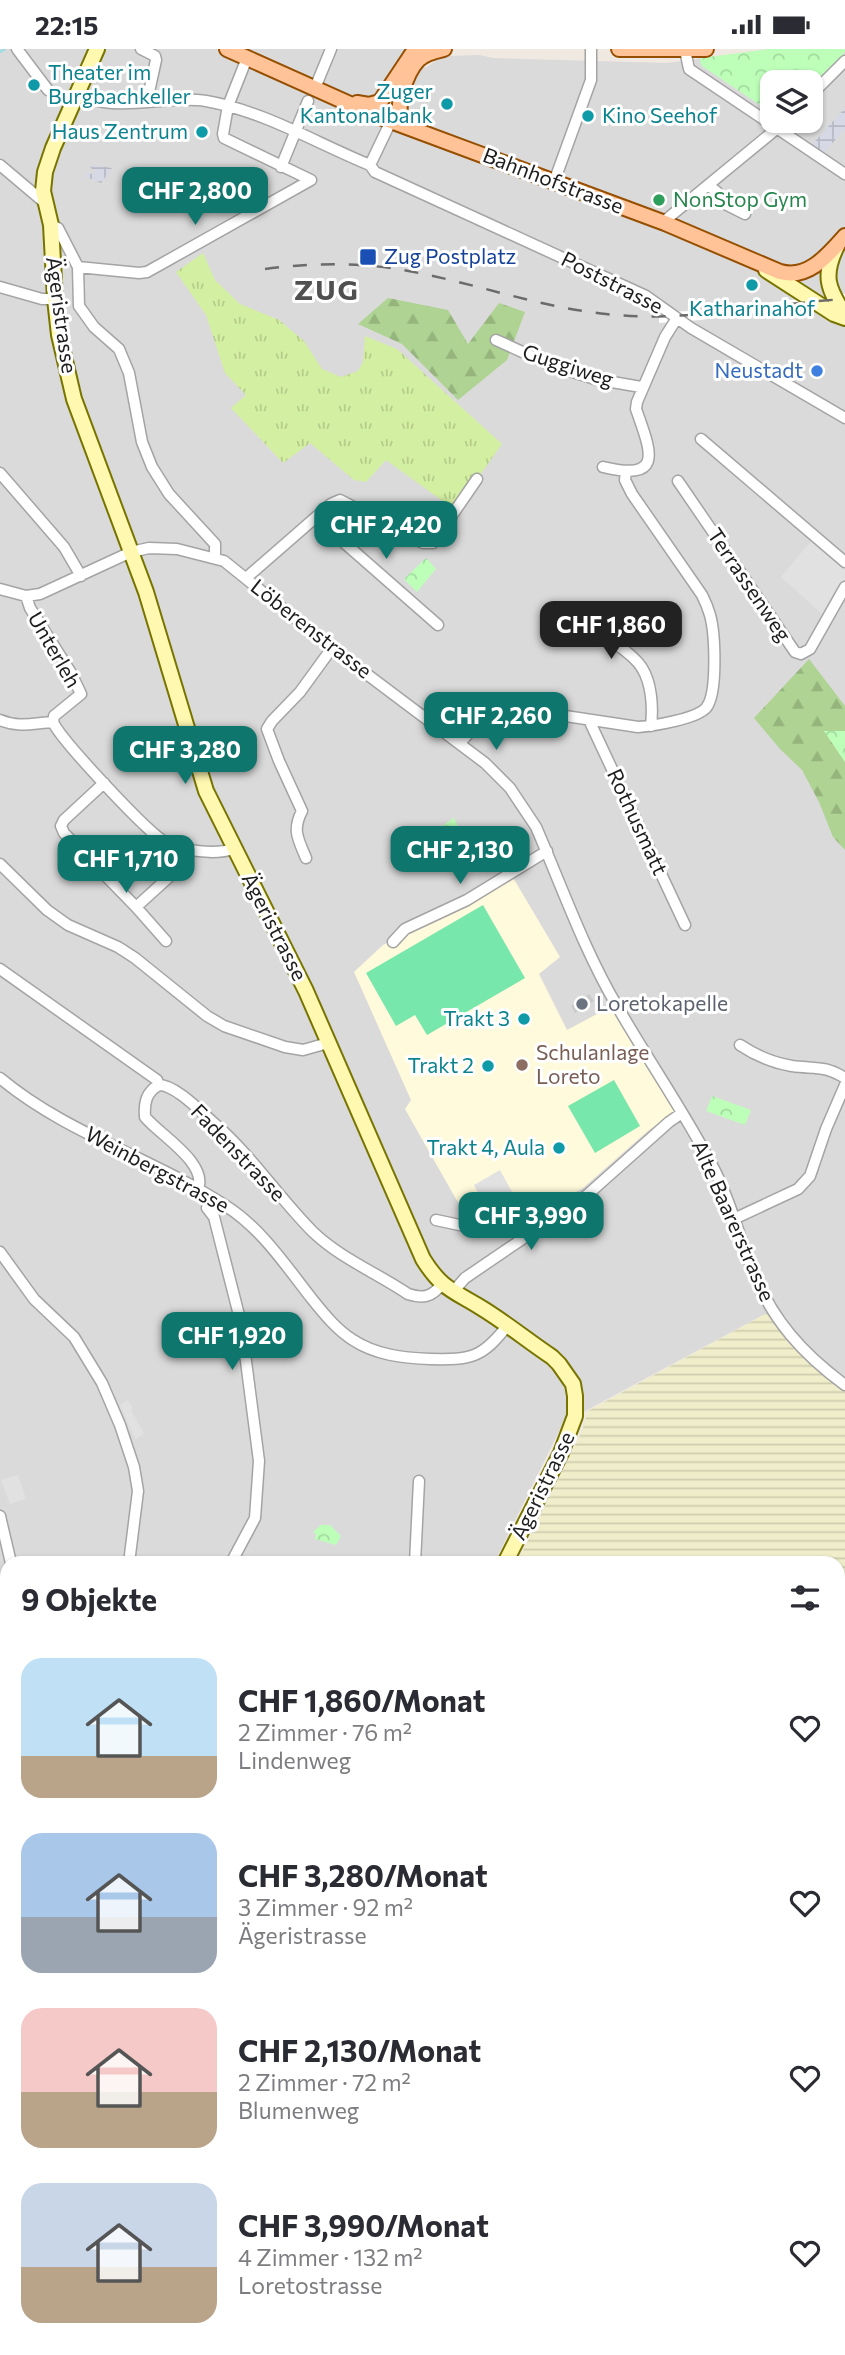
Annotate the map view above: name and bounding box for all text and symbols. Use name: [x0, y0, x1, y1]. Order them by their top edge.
text: 22:15: [35, 9, 98, 40]
place label: Theater im Burgbachkeller: [48, 59, 191, 108]
map controls: [760, 70, 823, 133]
button: layers: [760, 70, 823, 133]
marker: Theater im Burgbachkeller: [26, 77, 42, 93]
place label: Zuger Kantonalbank: [300, 78, 433, 127]
marker: Zuger Kantonalbank: [439, 96, 455, 112]
place label: Kino Seehof: [602, 102, 718, 127]
marker: Kino Seehof: [580, 108, 596, 124]
place label: Haus Zentrum: [52, 118, 188, 143]
marker: Haus Zentrum: [194, 124, 210, 140]
street label: Bahnhofstrasse: [480, 141, 627, 218]
pin: CHF 2,800: [115, 167, 275, 227]
text: CHF 2,800: [138, 176, 252, 204]
place label: NonStop Gym: [673, 186, 807, 211]
marker: NonStop Gym: [651, 192, 667, 208]
place label: Zug Postplatz: [384, 243, 516, 268]
street label: Poststrasse: [558, 245, 668, 318]
marker: Zug Postplatz: [358, 247, 378, 267]
street label: Ägeristrasse: [42, 255, 83, 375]
district label: ZUG: [294, 272, 360, 306]
marker: Katharinahof: [744, 277, 760, 293]
place label: Katharinahof: [689, 295, 816, 320]
street label: Guggiweg: [520, 338, 617, 391]
place label: Neustadt: [715, 357, 803, 382]
marker: Neustadt: [809, 363, 825, 379]
pin: CHF 2,420: [306, 501, 466, 561]
text: CHF 2,420: [330, 510, 442, 538]
street label: Terrassenweg: [703, 523, 797, 646]
street label: Löberenstrasse: [246, 573, 377, 683]
pin: CHF 1,860: [531, 601, 691, 661]
street label: Unterleh: [24, 607, 87, 692]
text: CHF 1,860: [556, 610, 666, 638]
pin: CHF 2,260: [416, 693, 576, 752]
text: CHF 2,260: [440, 701, 552, 729]
pin: CHF 3,280: [105, 727, 265, 786]
text: CHF 3,280: [129, 735, 241, 763]
street label: Rothusmatt: [603, 764, 674, 878]
pin: CHF 2,130: [380, 827, 540, 886]
pin: CHF 1,710: [46, 835, 206, 895]
text: CHF 2,130: [407, 835, 513, 863]
text: CHF 1,710: [74, 844, 178, 872]
street label: Ägeristrasse: [238, 868, 313, 984]
place label: Loretokapelle: [596, 990, 728, 1015]
marker: Loretokapelle: [574, 996, 590, 1012]
place label: Trakt 3: [443, 1005, 510, 1030]
marker: Trakt 3: [516, 1011, 532, 1027]
place label: Schulanlage Loreto: [536, 1039, 649, 1088]
place label: Trakt 2: [407, 1052, 474, 1077]
marker: Schulanlage Loreto: [514, 1057, 530, 1073]
marker: Trakt 2: [480, 1058, 496, 1074]
street label: Fadenstrasse: [187, 1098, 292, 1206]
street label: Weinbergstrasse: [82, 1120, 234, 1217]
place label: Trakt 4, Aula: [426, 1134, 545, 1159]
street label: Alte Baarerstrasse: [688, 1136, 781, 1305]
marker: Trakt 4, Aula: [551, 1140, 567, 1156]
pin: CHF 3,990: [451, 1193, 611, 1252]
text: CHF 3,990: [475, 1201, 587, 1229]
pin: CHF 1,920: [152, 1313, 312, 1372]
text: CHF 1,920: [178, 1321, 286, 1349]
street label: Ägeristrasse: [505, 1427, 579, 1544]
icon: filters: [786, 1579, 824, 1617]
text: 9 Objekte: [21, 1580, 157, 1617]
text: CHF 1,860/Monat: [238, 1681, 485, 1718]
icon: home: [77, 1686, 161, 1770]
icon: heart: [786, 1709, 824, 1747]
text: 2 Zimmer · 76 m²: [238, 1718, 412, 1746]
text: Lindenweg: [238, 1746, 351, 1774]
text: CHF 3,280/Monat: [238, 1856, 488, 1893]
icon: home: [77, 1861, 161, 1945]
icon: heart: [786, 1884, 824, 1922]
text: 3 Zimmer · 92 m²: [238, 1893, 413, 1921]
text: Ägeristrasse: [238, 1921, 367, 1949]
text: CHF 2,130/Monat: [238, 2031, 481, 2068]
icon: home: [77, 2036, 161, 2120]
icon: heart: [786, 2059, 824, 2097]
text: 2 Zimmer · 72 m²: [238, 2068, 411, 2096]
text: Blumenweg: [238, 2096, 359, 2124]
text: CHF 3,990/Monat: [238, 2206, 489, 2243]
icon: home: [77, 2211, 161, 2295]
icon: heart: [786, 2234, 824, 2272]
text: 4 Zimmer · 132 m²: [238, 2243, 423, 2271]
text: Loretostrasse: [238, 2271, 382, 2299]

